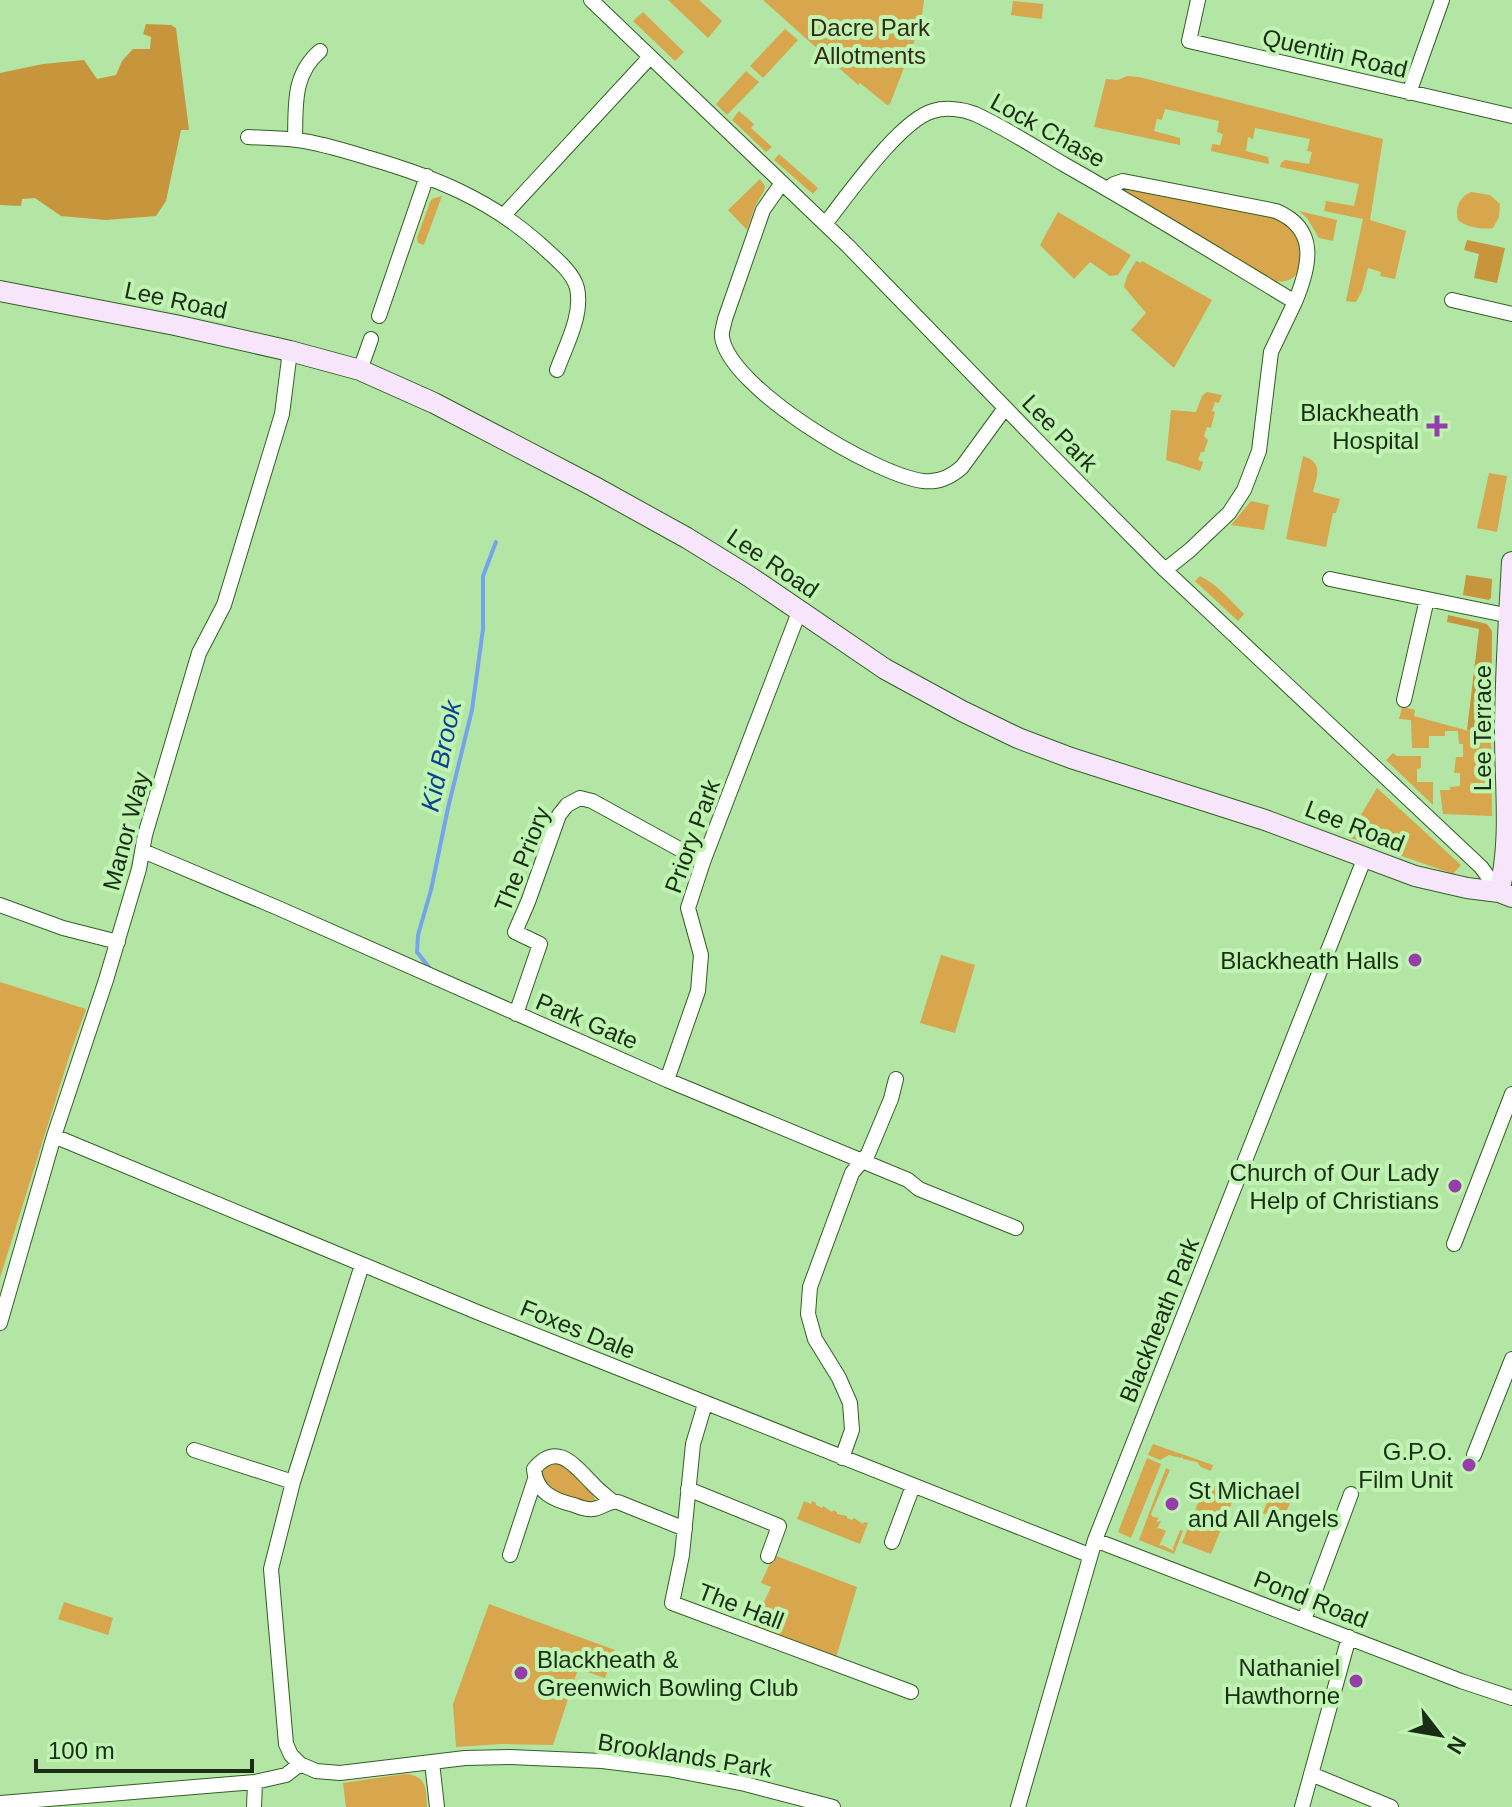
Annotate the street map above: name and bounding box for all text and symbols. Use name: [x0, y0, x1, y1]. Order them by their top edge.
park label: Dacre Park Allotments: [810, 14, 931, 69]
street label: Quentin Road: [1260, 23, 1410, 83]
street label: Lock Chase: [986, 87, 1110, 173]
street label: Lee Road: [122, 276, 230, 324]
street label: Lee Park: [1017, 389, 1104, 478]
place label: Blackheath Hospital: [1300, 399, 1419, 454]
marker: Blackheath Hospital: [1426, 415, 1448, 437]
street label: Lee Road: [722, 523, 824, 603]
street label: Lee Terrace: [1469, 665, 1496, 791]
water label: Kid Brook: [415, 696, 468, 814]
street label: Manor Way: [97, 769, 155, 893]
street label: Priory Park: [659, 775, 725, 896]
street label: Lee Road: [1302, 795, 1408, 857]
street label: The Priory: [489, 803, 555, 915]
place label: Blackheath Halls: [1220, 947, 1399, 974]
marker: Blackheath Halls: [1406, 951, 1424, 969]
street label: Park Gate: [532, 987, 642, 1055]
place label: Church of Our Lady Help of Christians: [1230, 1159, 1439, 1214]
marker: Church of Our Lady Help of Christians: [1446, 1177, 1464, 1195]
street label: Blackheath Park: [1114, 1233, 1205, 1406]
street label: Foxes Dale: [517, 1294, 639, 1364]
place label: G.P.O. Film Unit: [1358, 1438, 1453, 1493]
marker: G.P.O. Film Unit: [1460, 1456, 1478, 1474]
place label: St Michael and All Angels: [1188, 1477, 1339, 1532]
marker: St Michael and All Angels: [1163, 1495, 1181, 1513]
street label: Pond Road: [1250, 1565, 1372, 1633]
street label: The Hall: [694, 1577, 788, 1635]
place label: Blackheath & Greenwich Bowling Club: [537, 1646, 798, 1701]
place label: Nathaniel Hawthorne: [1224, 1654, 1340, 1709]
marker: Blackheath & Greenwich Bowling Club: [512, 1664, 530, 1682]
marker: Nathaniel Hawthorne: [1347, 1672, 1365, 1690]
north arrow: [1400, 1695, 1480, 1775]
scale bar: [36, 1723, 252, 1773]
street label: Brooklands Park: [596, 1728, 775, 1782]
text: N: [1442, 1732, 1472, 1758]
text: 100 m: [48, 1737, 115, 1764]

